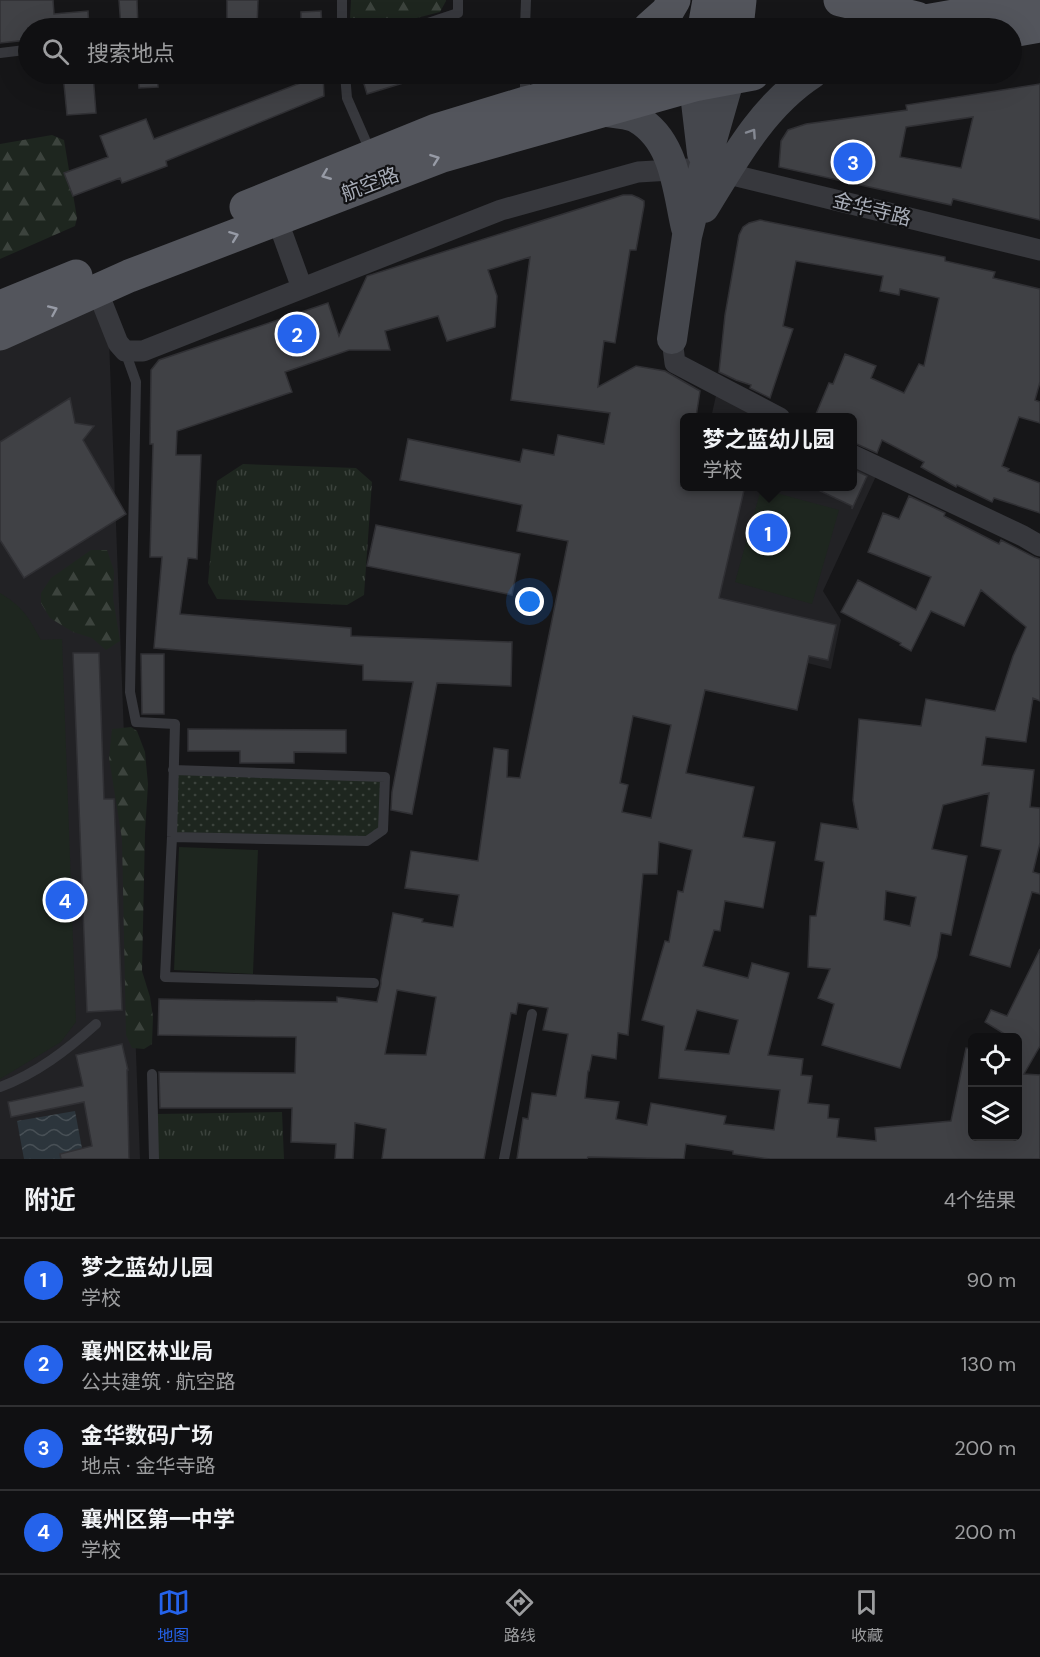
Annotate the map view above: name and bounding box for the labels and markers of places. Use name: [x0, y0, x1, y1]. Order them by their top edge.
pin: 3: [834, 140, 872, 184]
pin: 2: [278, 312, 316, 356]
pin: 1: [748, 510, 788, 556]
pin: 4: [46, 878, 84, 922]

